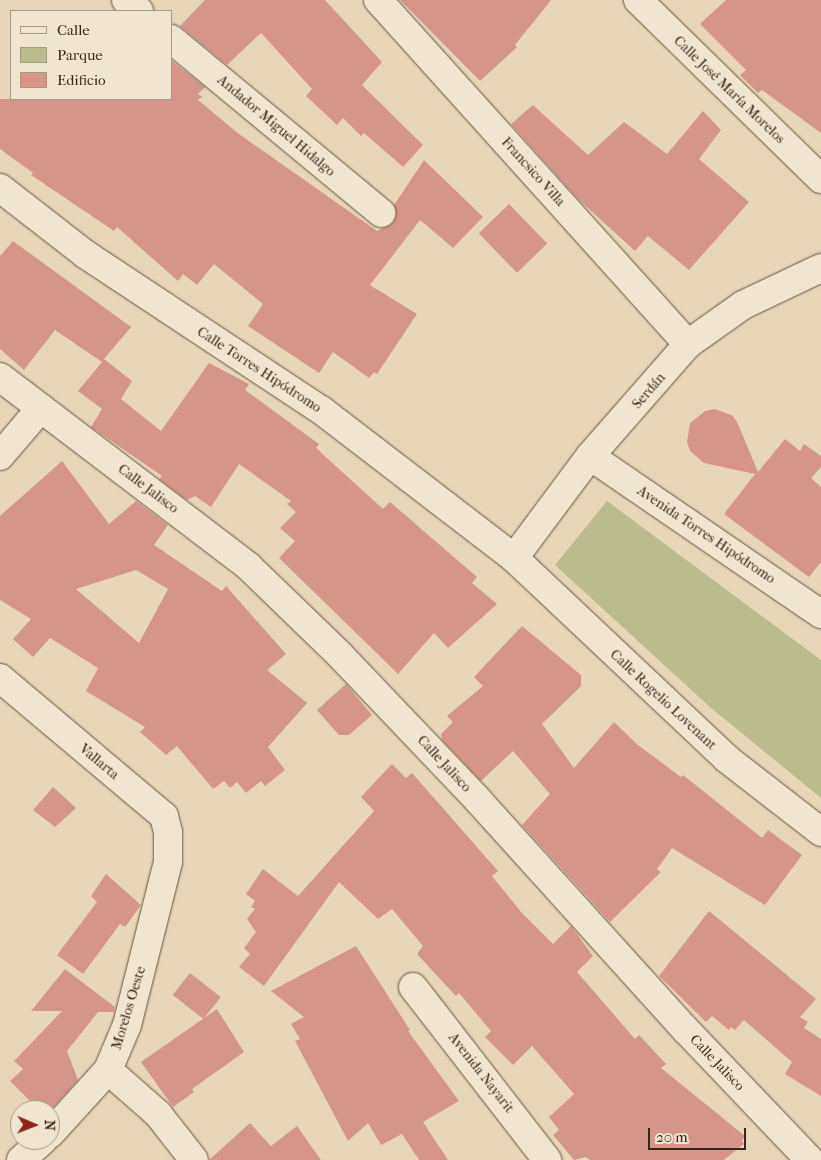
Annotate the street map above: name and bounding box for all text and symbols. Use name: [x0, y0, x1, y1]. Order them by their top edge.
legend: [10, 10, 172, 100]
text: Calle: [57, 21, 90, 39]
street label: Calle José María Morelos: [670, 33, 788, 147]
text: Parque: [57, 46, 103, 64]
text: Edificio: [57, 71, 106, 89]
street label: Andador Miguel Hidalgo: [214, 72, 338, 180]
street label: Francsico Villa: [498, 134, 568, 210]
street label: Calle Torres Hipódromo: [194, 324, 324, 416]
street label: Serdán: [629, 370, 669, 412]
street label: Calle Jalisco: [114, 461, 182, 517]
street label: Avenida Torres Hipódromo: [634, 483, 778, 587]
street label: Calle Rogelio Lovenant: [606, 646, 720, 754]
street label: Calle Jalisco: [414, 732, 474, 796]
street label: Vallarta: [76, 741, 122, 783]
street label: Morelos Oeste: [108, 964, 150, 1052]
street label: Avenida Nayarit: [445, 1030, 517, 1116]
street label: Calle Jalisco: [686, 1031, 748, 1095]
north arrow: [10, 1100, 60, 1150]
scale bar: [651, 1118, 748, 1150]
text: N: [41, 1120, 58, 1131]
text: 20 m: [656, 1128, 688, 1146]

